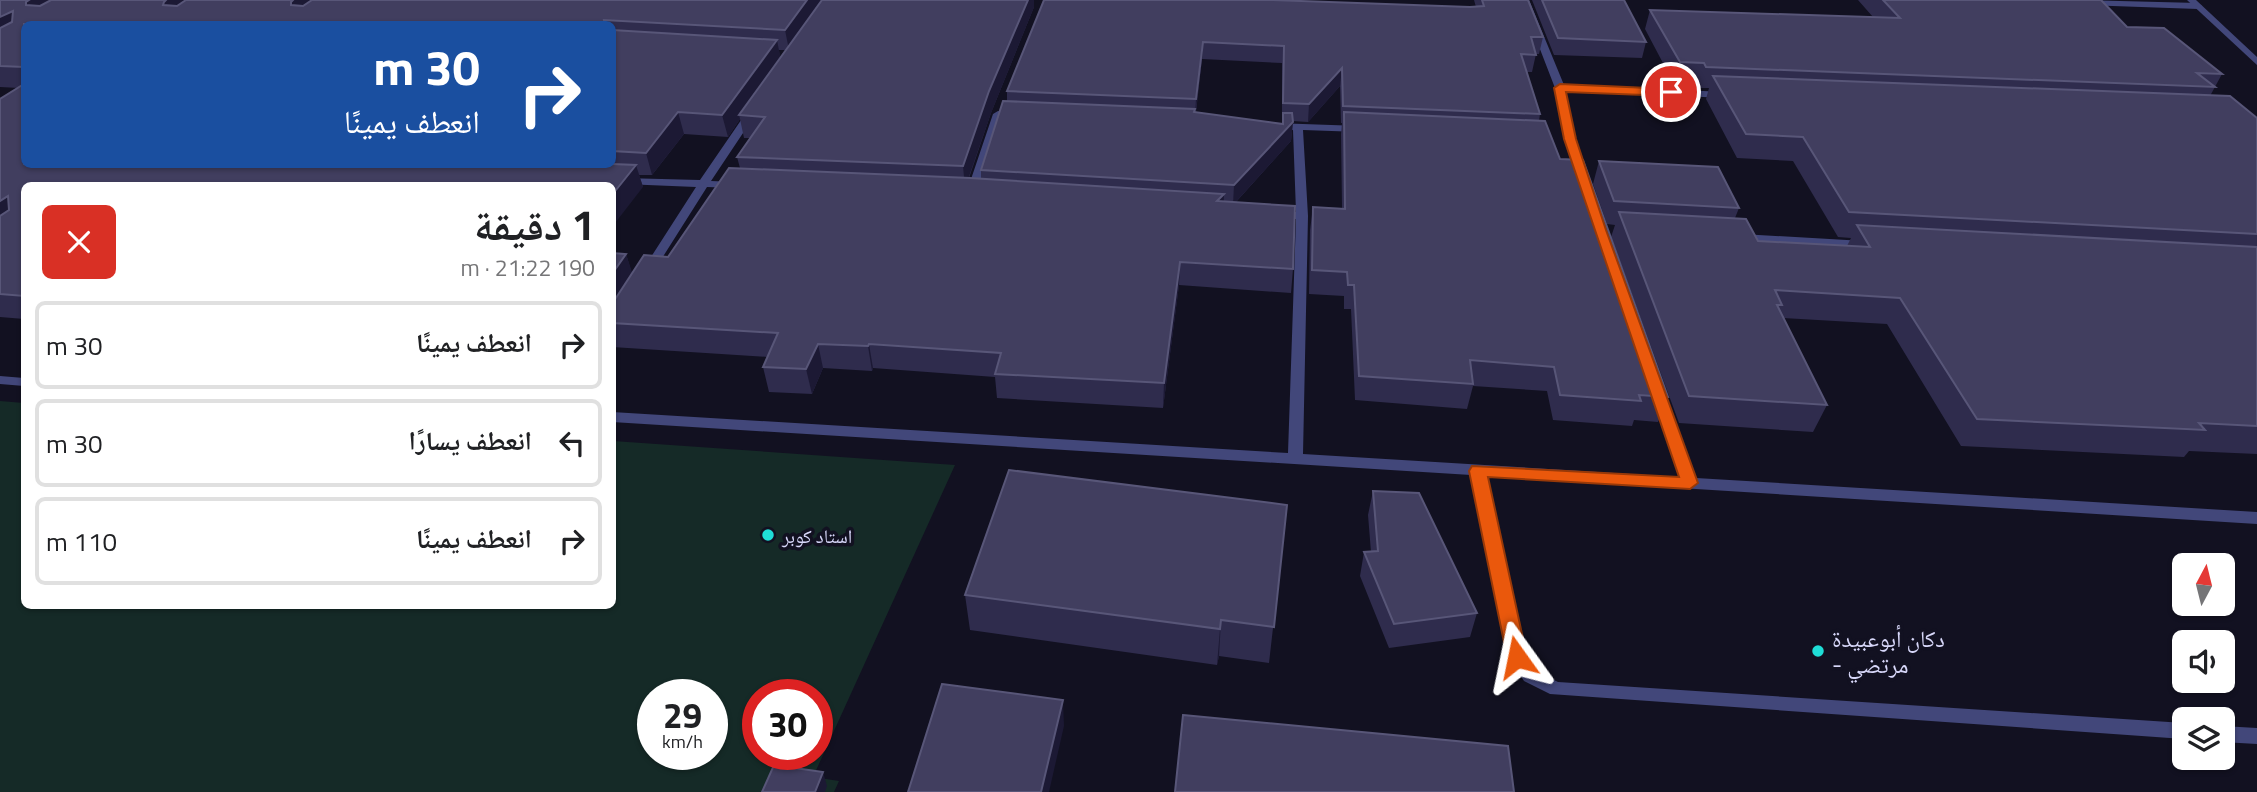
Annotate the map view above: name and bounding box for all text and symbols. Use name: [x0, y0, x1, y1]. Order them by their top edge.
text: 30 m: [373, 29, 480, 104]
icon: right: [504, 49, 595, 140]
pin: [1641, 62, 1701, 122]
icon: arrive: [1652, 73, 1690, 111]
text: انعطف يمينًا: [344, 97, 480, 145]
text: 1 دقيقة: [474, 192, 595, 256]
button: close: [42, 205, 116, 279]
text: 190 m · 21:22: [460, 250, 595, 285]
text: انعطف يمينًا: [416, 323, 532, 362]
text: 30 m: [46, 326, 103, 365]
icon: right: [553, 326, 591, 364]
text: انعطف يسارًا: [408, 421, 532, 460]
text: 30 m: [46, 424, 103, 463]
icon: left: [553, 424, 591, 462]
text: انعطف يمينًا: [416, 519, 532, 558]
place label: استاد كوبر: [781, 521, 852, 550]
text: 110 m: [46, 522, 117, 561]
icon: right: [553, 522, 591, 560]
marker: استاد كوبر: [760, 527, 776, 543]
north arrow: [2172, 553, 2235, 616]
map controls: [2172, 553, 2235, 770]
position arrow: [1480, 620, 1554, 694]
place label: دكان أبوعبيدة - مرتضي: [1832, 621, 1945, 683]
button: sound: [2172, 630, 2235, 693]
marker: دكان أبوعبيدة - مرتضي: [1810, 643, 1826, 659]
speed limit sign: 30: [742, 679, 833, 770]
text: 29: [663, 688, 702, 742]
button: layers: [2172, 707, 2235, 770]
text: km/h: [662, 728, 703, 755]

